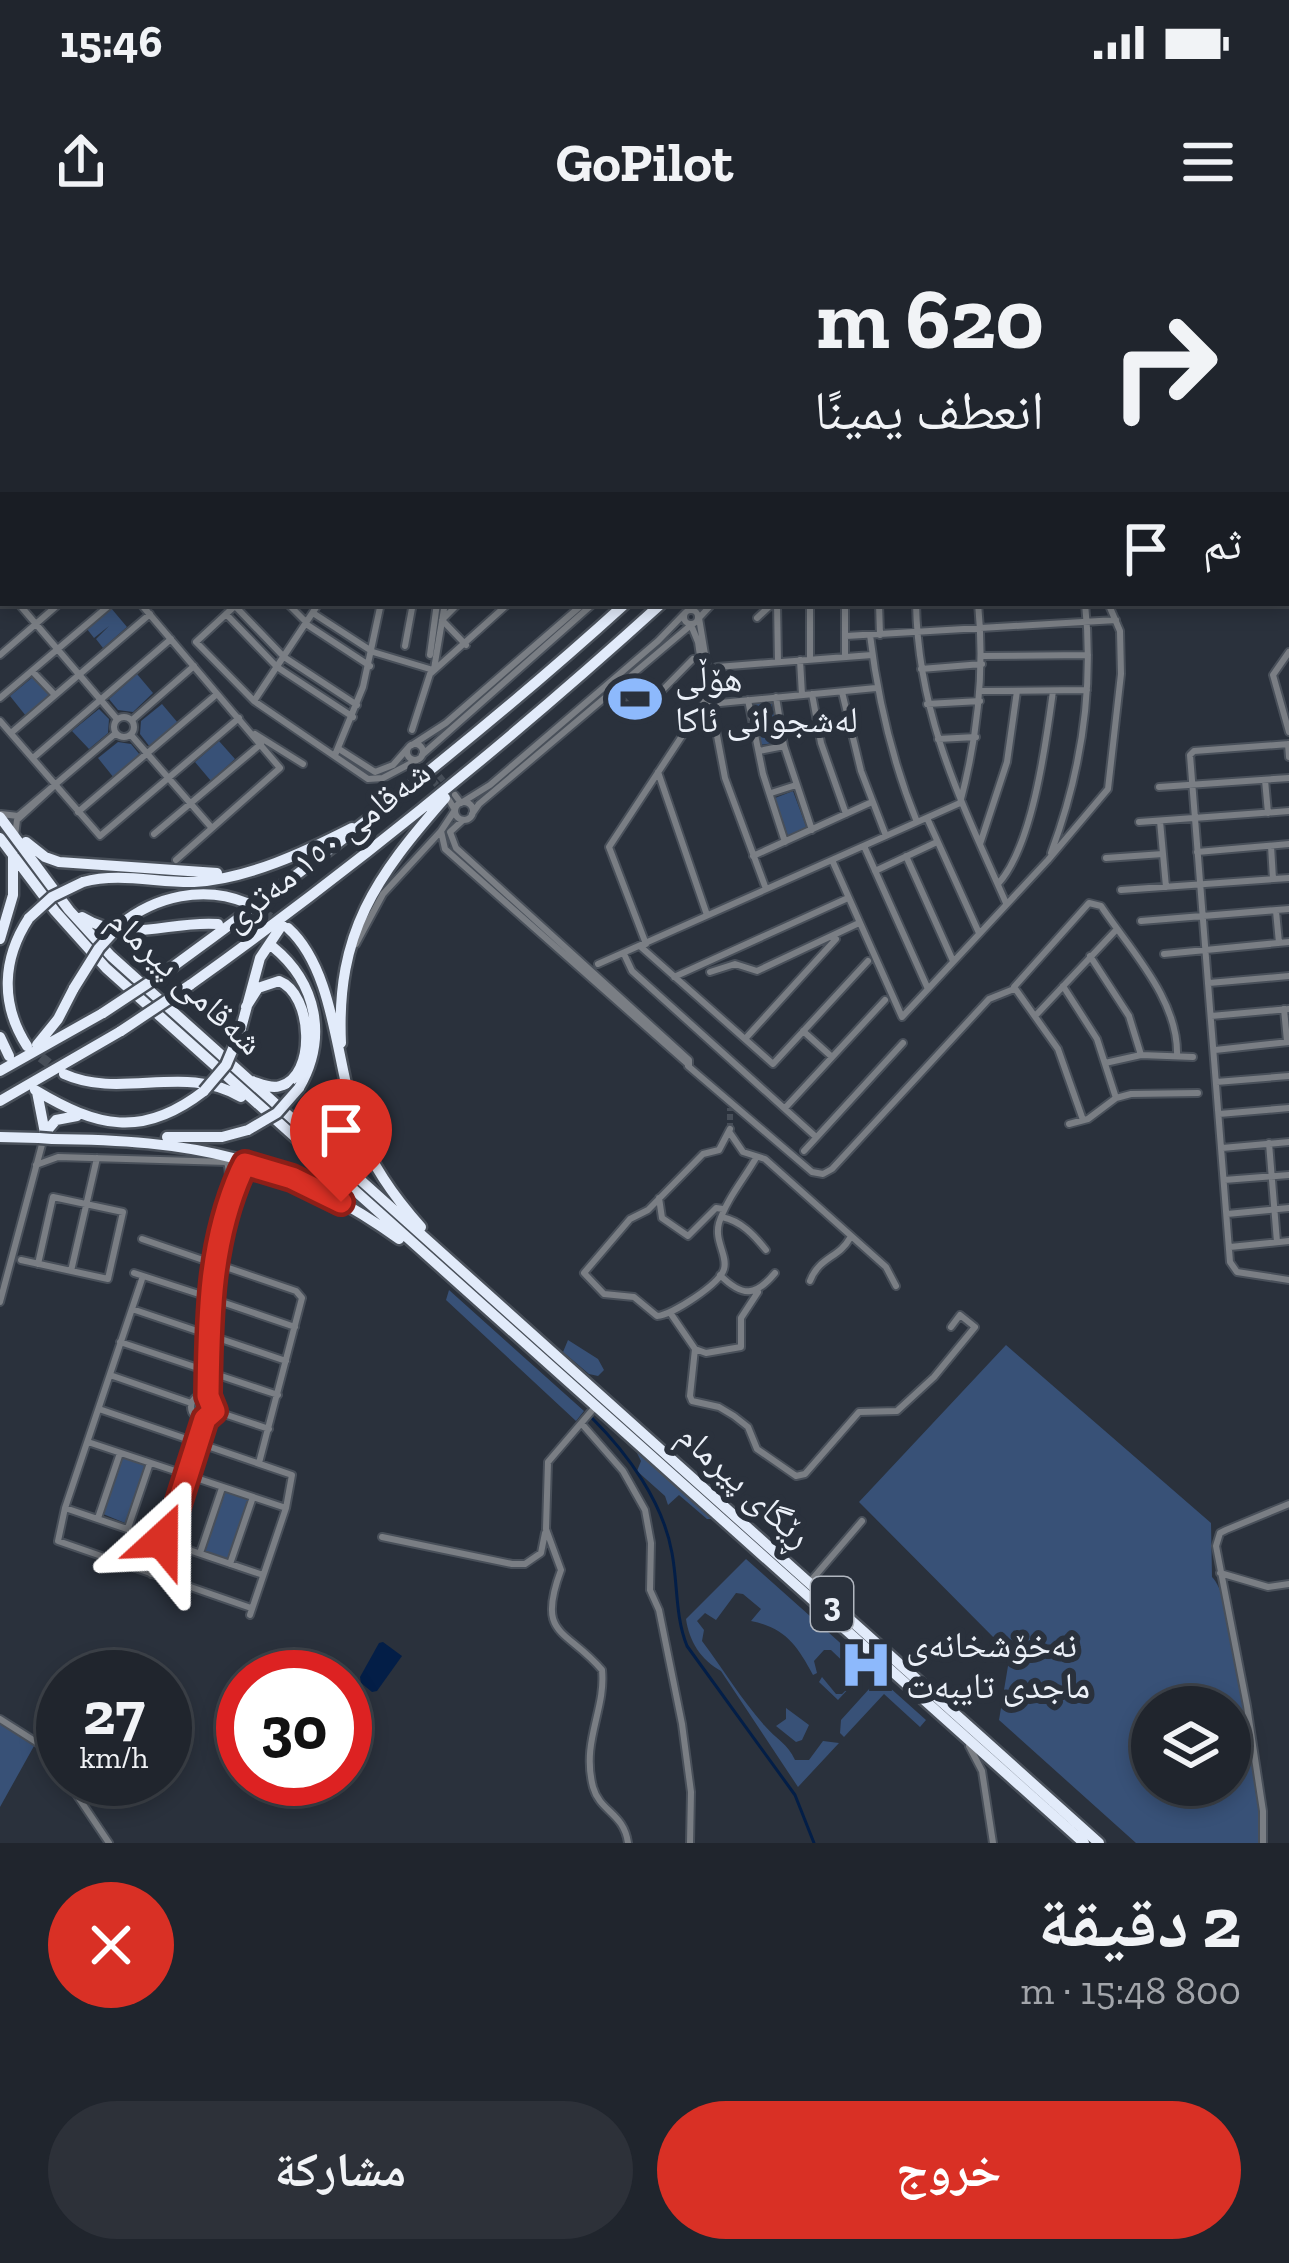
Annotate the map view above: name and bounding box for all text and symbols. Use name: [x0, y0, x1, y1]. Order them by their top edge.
text: 15:46: [60, 15, 163, 69]
icon: share: [48, 129, 114, 195]
icon: menu: [1175, 129, 1241, 195]
text: GoPilot: [556, 130, 733, 195]
text: 620 m: [816, 269, 1044, 370]
icon: right: [1086, 288, 1242, 444]
text: انعطف يمينًا: [814, 378, 1044, 443]
icon: arrive: [1113, 516, 1179, 582]
text: ثم: [1203, 517, 1242, 571]
place label: هۆڵی لەشجوانی ئاکا: [675, 657, 858, 741]
sports icon: هۆڵی لەشجوانی ئاکا: [606, 670, 664, 728]
street label: شەقامی ١٥٠ مەتری: [213, 750, 439, 940]
street label: شەقامی پیرمام: [98, 898, 273, 1065]
pin: [290, 1079, 392, 1202]
icon: arrive: [308, 1097, 374, 1163]
street label: ڕێگای پیرمام: [665, 1414, 821, 1561]
position arrow: [99, 1477, 225, 1603]
road number: 3: [811, 1577, 853, 1631]
place label: نەخۆشخانەی ماجدی تایبەت: [906, 1623, 1090, 1707]
hospital icon: نەخۆشخانەی ماجدی تایبەت: [837, 1636, 895, 1694]
speed limit sign: 30: [216, 1650, 372, 1806]
text: 27: [83, 1677, 145, 1749]
map controls: [1131, 1686, 1251, 1806]
button: layers: [1131, 1686, 1251, 1806]
text: km/h: [80, 1740, 148, 1776]
text: 2 دقيقة: [1038, 1879, 1241, 1965]
button: close: [48, 1882, 174, 2008]
text: 800 m · 15:48: [1021, 1967, 1241, 2014]
button: مشاركة: [48, 2101, 633, 2239]
button: خروج: [657, 2101, 1241, 2239]

